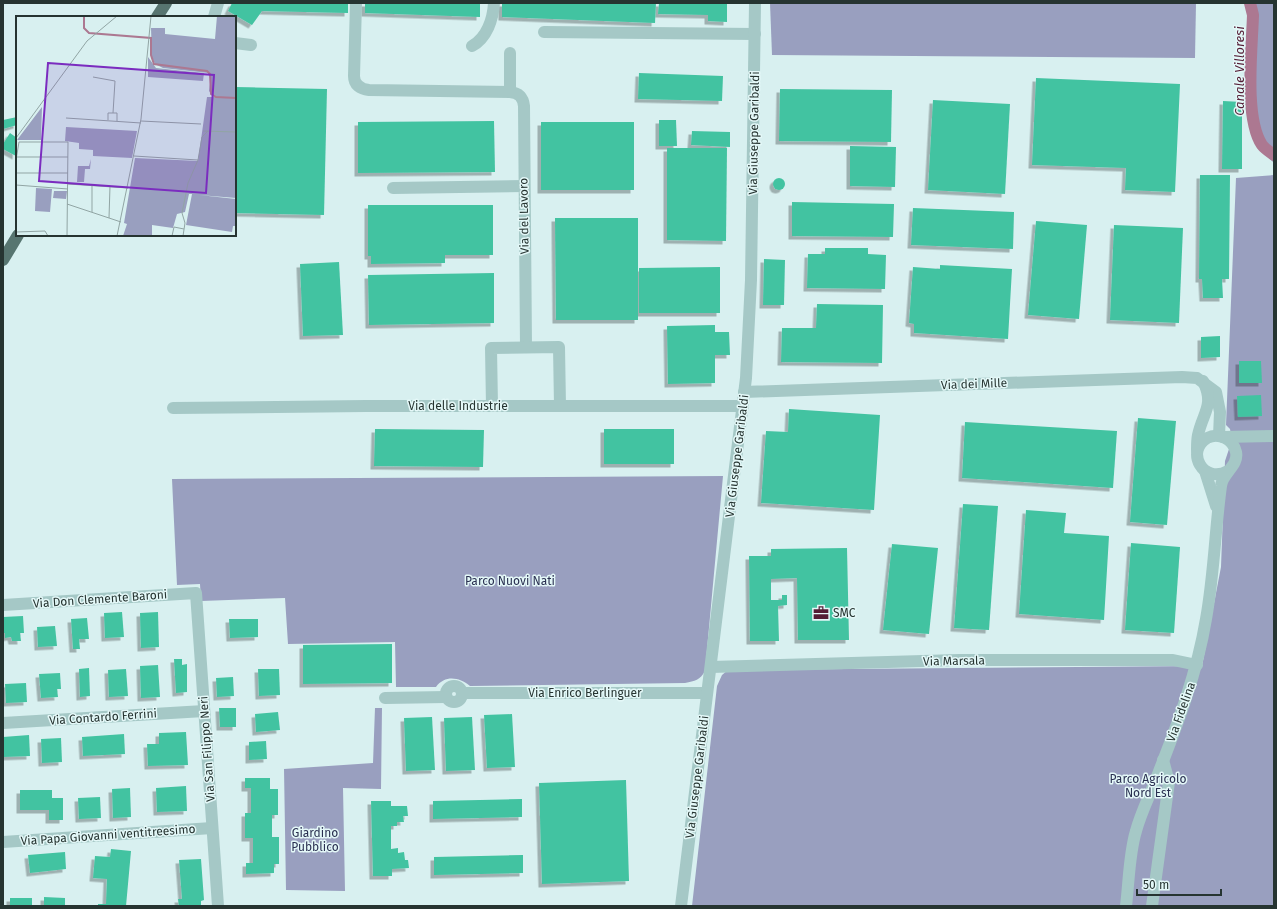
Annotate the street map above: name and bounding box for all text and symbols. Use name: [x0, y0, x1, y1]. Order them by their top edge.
inset map: [16, 16, 236, 236]
water label: Canale Villoresi: [1232, 26, 1247, 116]
street label: Via Giuseppe Garibaldi: [746, 71, 762, 195]
street label: Via del Lavoro: [516, 178, 532, 254]
street label: Via dei Mille: [941, 376, 1007, 392]
street label: Via Giuseppe Garibaldi: [723, 394, 751, 518]
street label: Via delle Industrie: [408, 399, 508, 413]
park label: Parco Nuovi Nati: [465, 574, 555, 588]
street label: Via Don Clemente Baroni: [32, 587, 168, 611]
office icon: SMC: [812, 604, 830, 622]
place label: SMC: [833, 606, 856, 620]
street label: Via Marsala: [923, 653, 985, 669]
street label: Via Fidelina: [1164, 680, 1198, 744]
street label: Via Enrico Berlinguer: [528, 686, 642, 700]
street label: Via San Filippo Neri: [196, 696, 218, 802]
street label: Via Contardo Ferrini: [49, 706, 157, 728]
street label: Via Giuseppe Garibaldi: [683, 715, 711, 839]
park label: Parco Agricolo Nord Est: [1110, 772, 1186, 800]
street label: Via Papa Giovanni ventitreesimo: [20, 822, 196, 848]
park label: Giardino Pubblico: [291, 826, 339, 854]
scale bar: [1137, 871, 1221, 897]
text: 50 m: [1143, 878, 1169, 892]

